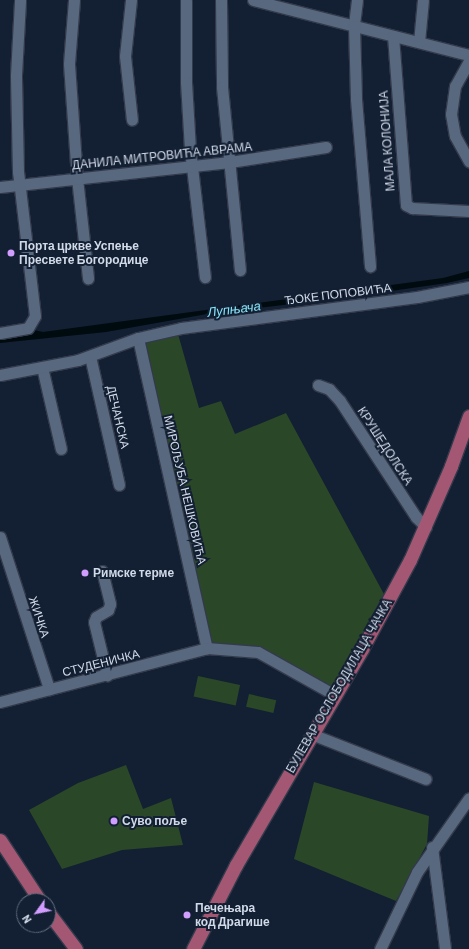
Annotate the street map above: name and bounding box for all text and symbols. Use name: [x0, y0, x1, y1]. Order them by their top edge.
street label: МАЛА КОЛОНИЈА: [376, 90, 398, 192]
street label: ДАНИЛА МИТРОВИЋА АВРАМА: [71, 139, 253, 173]
place label: Порта цркве Успење Пресвете Богородице: [19, 239, 149, 267]
marker: Порта цркве Успење Пресвете Богородице: [6, 248, 16, 258]
street label: ЂОКЕ ПОПОВИЋА: [284, 280, 392, 308]
water label: Лупњача: [206, 298, 262, 320]
street label: ДЕЧАНСКА: [104, 384, 132, 450]
street label: КРУШЕДОЛСКА: [354, 404, 416, 488]
street label: МИРОЉУБА НЕШКОВИЋА: [161, 414, 209, 566]
place label: Римске терме: [93, 566, 174, 580]
marker: Римске терме: [80, 568, 90, 578]
street label: ЖИЧКА: [26, 594, 52, 640]
street label: БУЛЕВАР ОСЛОБОДИЛАЦА ЧАЧКА: [283, 597, 395, 775]
street label: СТУДЕНИЧКА: [61, 646, 141, 680]
place label: Суво поље: [122, 814, 187, 828]
marker: Суво поље: [109, 816, 119, 826]
north arrow: [16, 893, 56, 933]
place label: Печењара код Драгише: [195, 901, 270, 929]
marker: Печењара код Драгише: [182, 910, 192, 920]
text: N: [19, 913, 34, 926]

